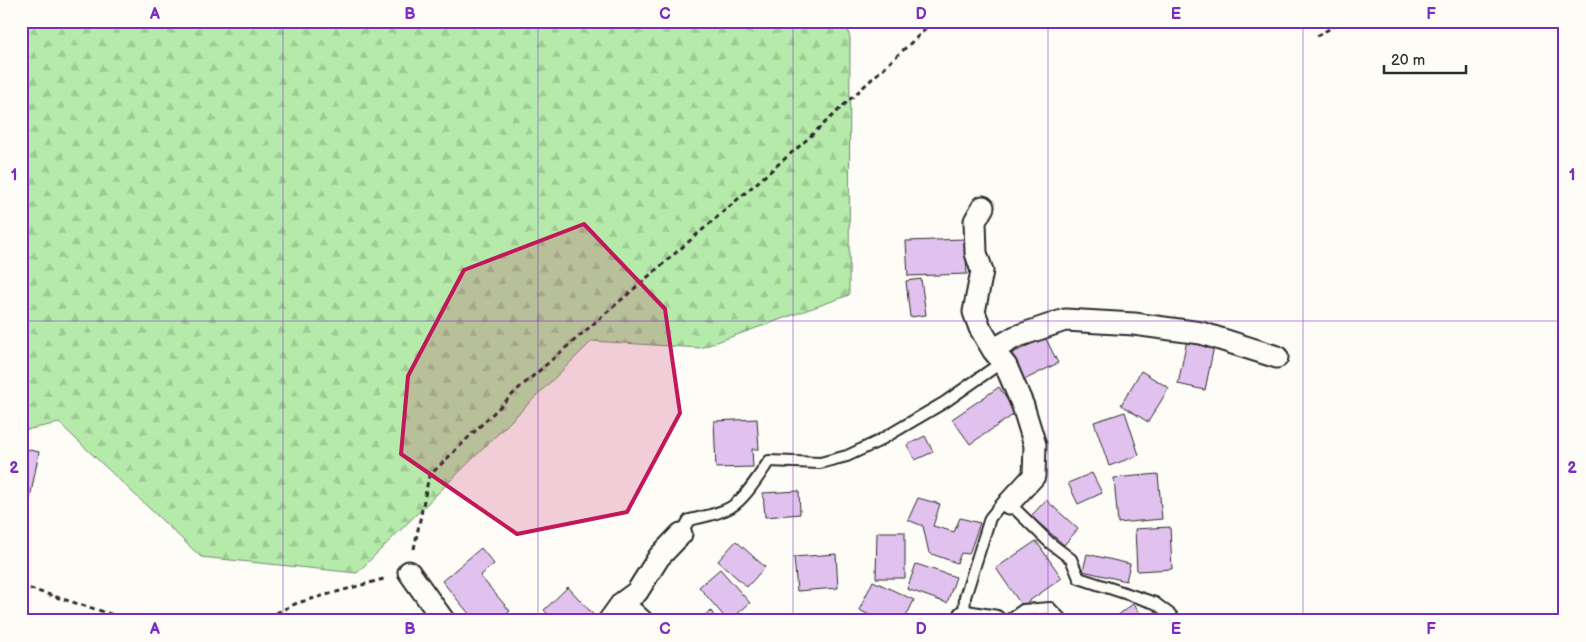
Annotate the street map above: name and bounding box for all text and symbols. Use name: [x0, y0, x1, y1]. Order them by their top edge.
text: A: [149, 5, 160, 24]
text: B: [404, 5, 416, 24]
text: C: [659, 5, 671, 24]
text: D: [915, 5, 927, 24]
text: E: [1171, 5, 1181, 24]
text: F: [1426, 5, 1436, 24]
scale bar: [1384, 42, 1466, 74]
text: 20 m: [1391, 51, 1425, 70]
text: 1: [11, 166, 17, 185]
text: 1: [1569, 166, 1575, 185]
text: 2: [9, 459, 19, 478]
text: 2: [1567, 459, 1577, 478]
text: A: [149, 620, 160, 639]
text: B: [404, 620, 416, 639]
text: C: [659, 620, 671, 639]
text: D: [915, 620, 927, 639]
text: E: [1171, 620, 1181, 639]
text: F: [1426, 620, 1436, 639]

